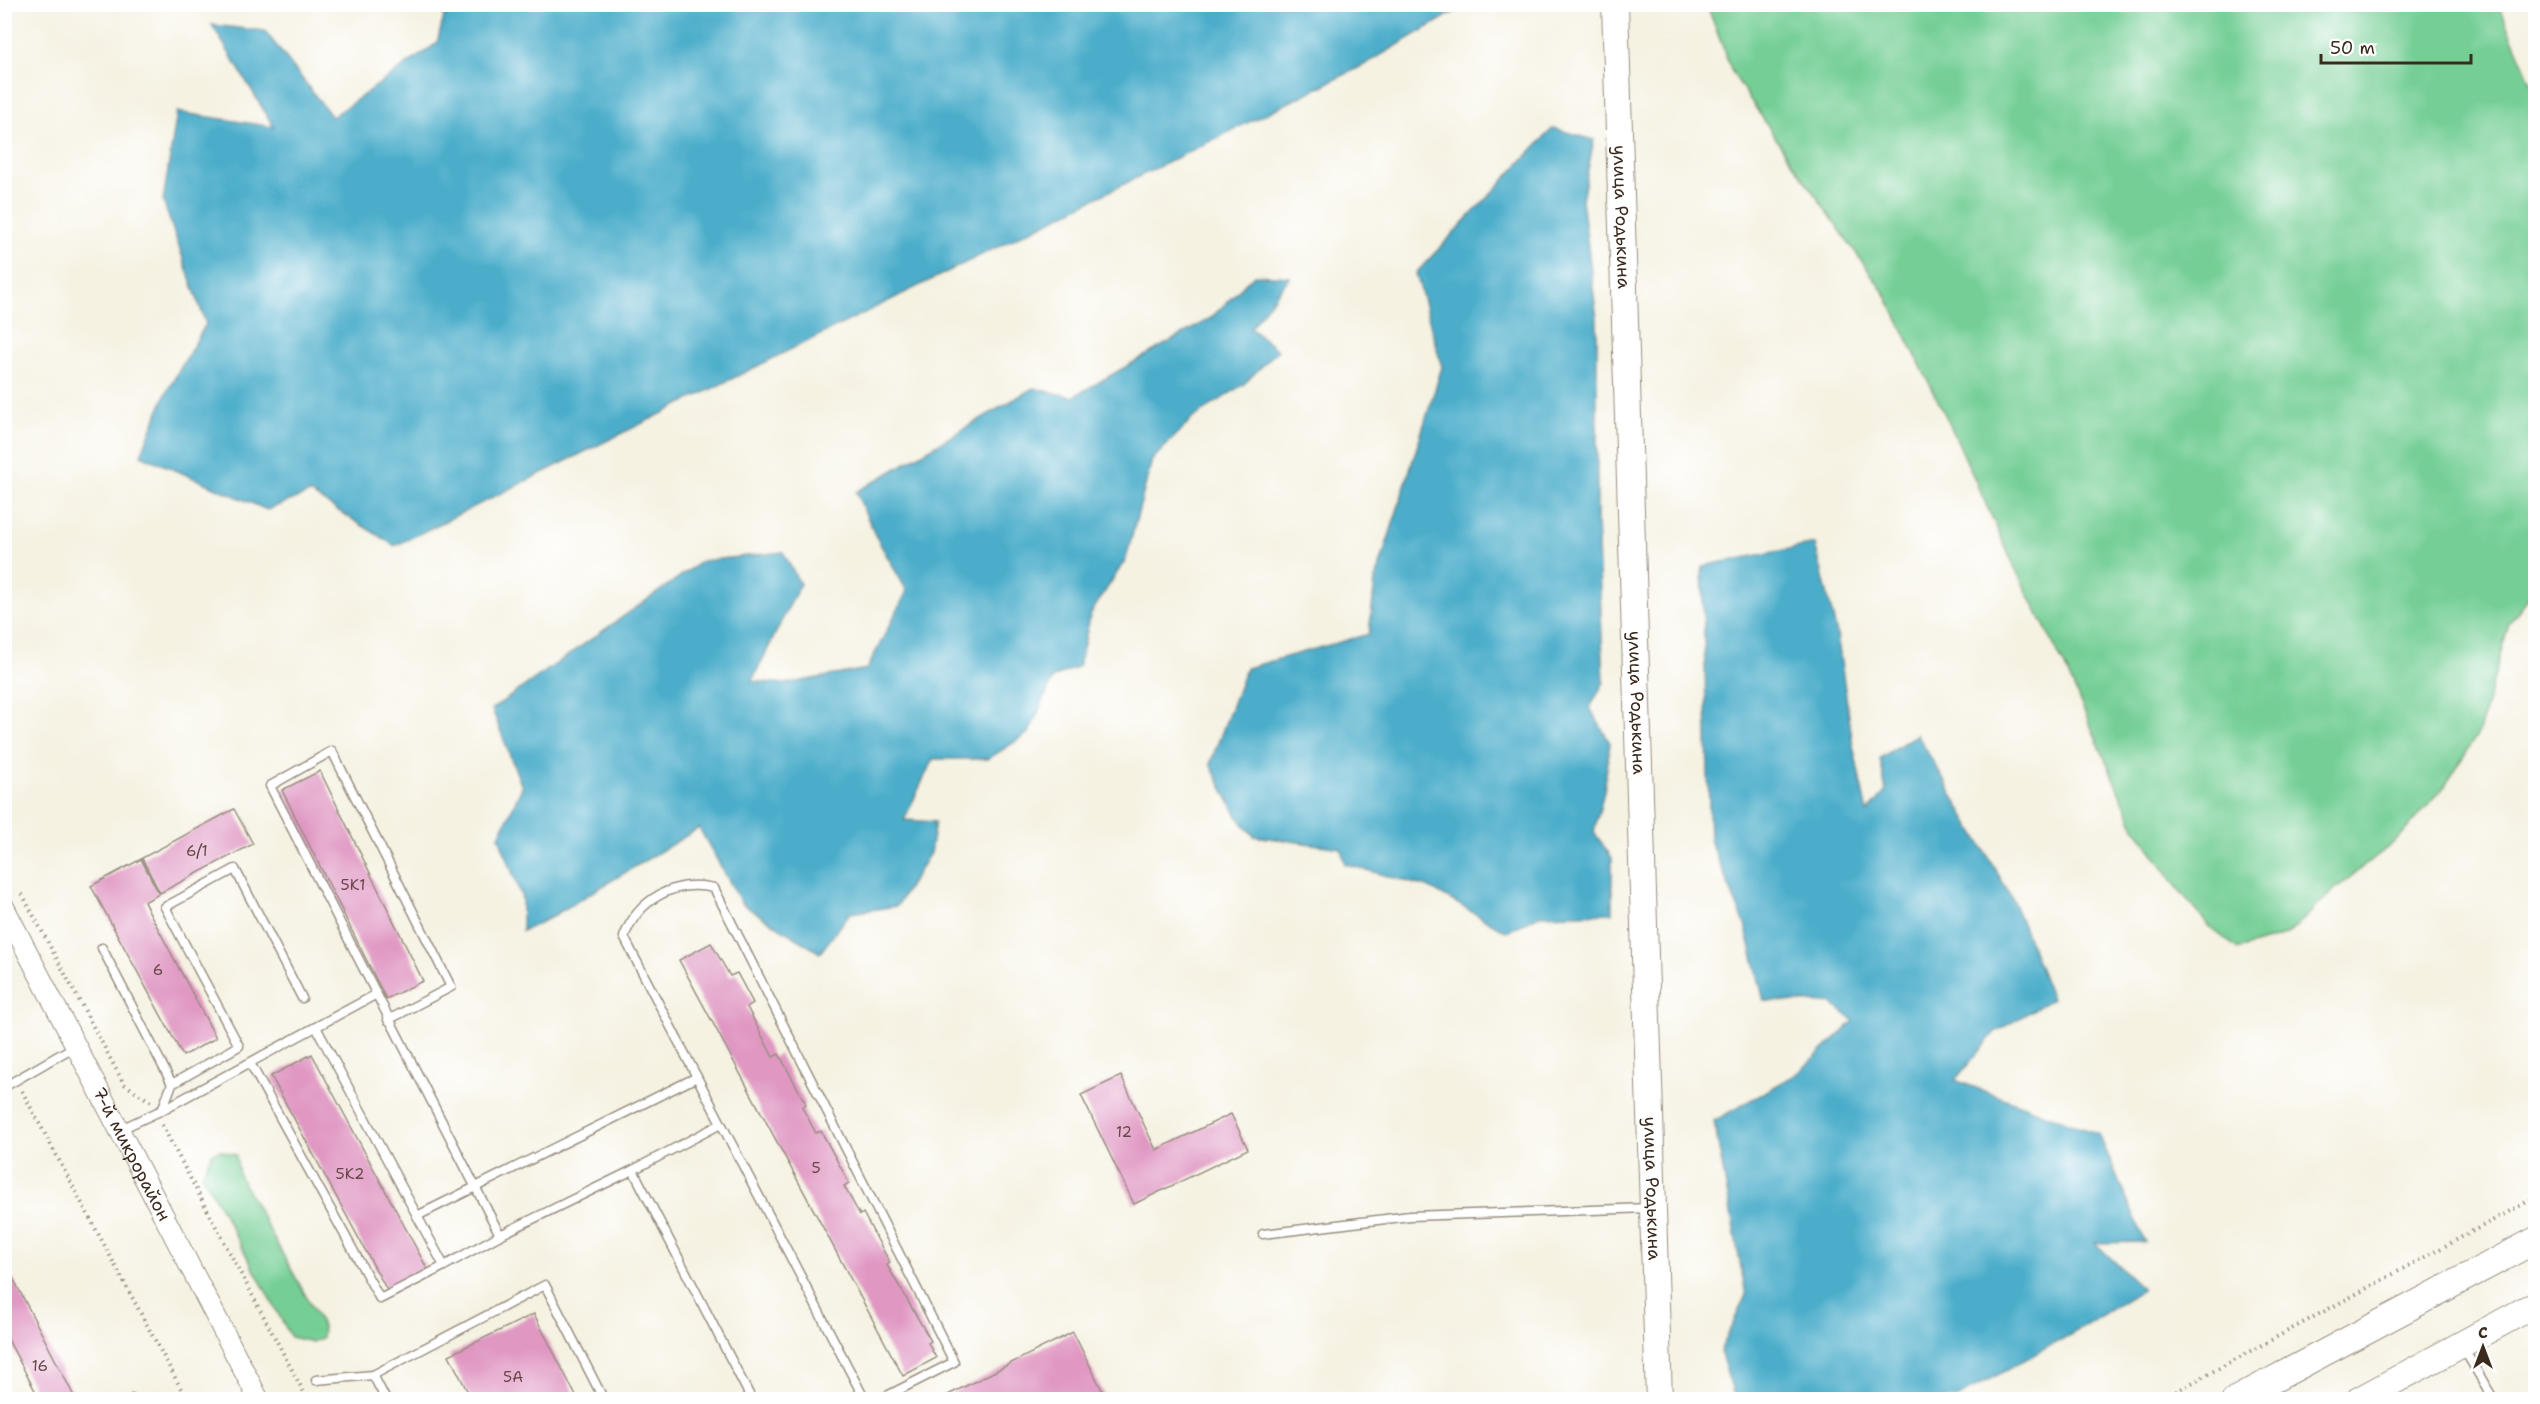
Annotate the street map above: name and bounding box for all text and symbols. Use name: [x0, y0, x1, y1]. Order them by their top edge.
scale bar: [2321, 27, 2471, 65]
text: 50 m: [2330, 36, 2375, 60]
street label: улица Родькина: [1607, 145, 1636, 289]
street label: улица Родькина: [1623, 630, 1651, 775]
house number: 6/1: [186, 841, 208, 861]
house number: 5К1: [341, 875, 365, 895]
house number: 6: [153, 960, 163, 980]
street label: 7-й микрорайон: [87, 1083, 176, 1225]
street label: улица Родькина: [1638, 1116, 1667, 1261]
house number: 12: [1116, 1122, 1132, 1142]
house number: 5: [811, 1158, 821, 1178]
house number: 5К2: [336, 1164, 364, 1184]
north arrow: [2453, 1317, 2513, 1377]
text: С: [2478, 1322, 2488, 1343]
house number: 16: [32, 1356, 48, 1376]
house number: 5А: [503, 1367, 523, 1387]

